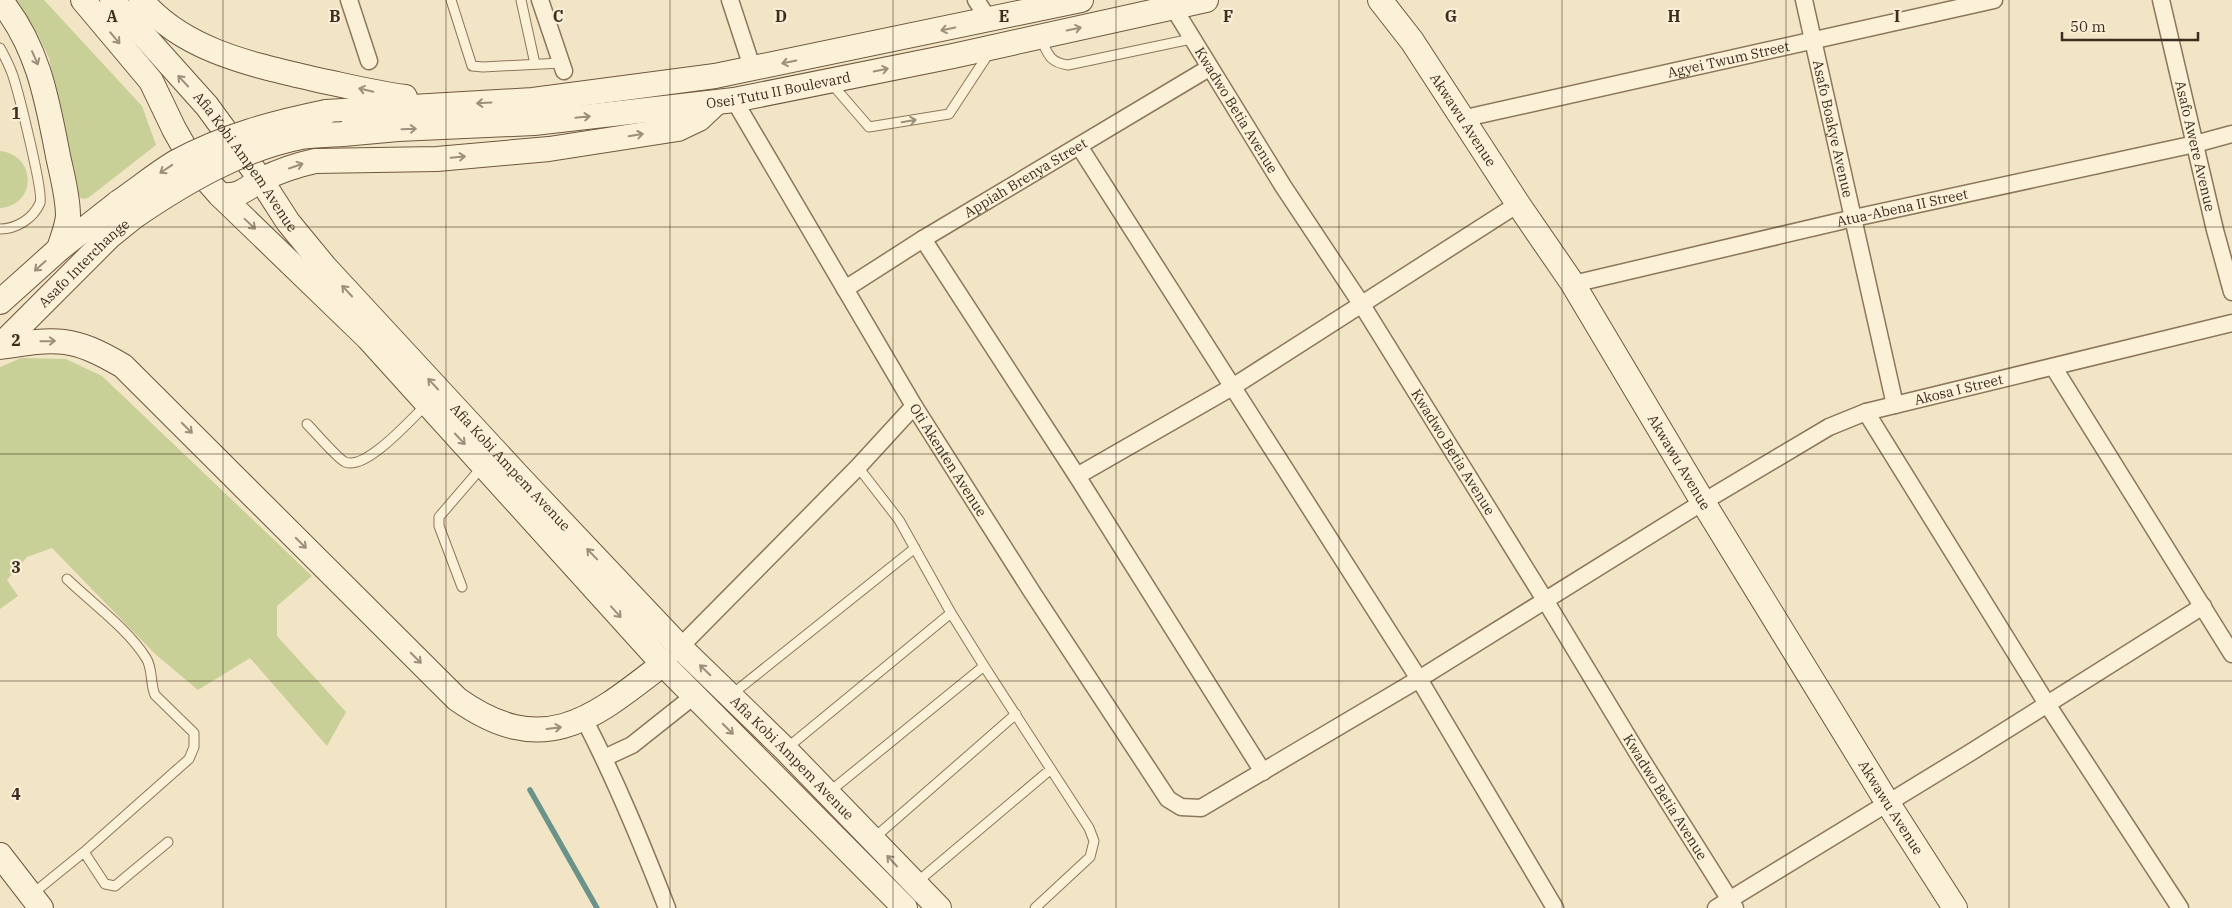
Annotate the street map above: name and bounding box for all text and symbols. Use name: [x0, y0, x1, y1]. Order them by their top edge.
text: A: [106, 6, 118, 26]
text: B: [329, 6, 341, 26]
text: C: [553, 6, 563, 26]
text: D: [775, 6, 787, 26]
text: E: [999, 6, 1009, 26]
text: F: [1223, 6, 1233, 26]
text: G: [1445, 6, 1457, 26]
text: H: [1668, 6, 1681, 26]
text: I: [1894, 6, 1900, 26]
scale bar: [2062, 10, 2198, 42]
text: 50 m: [2070, 17, 2106, 36]
one-way arrow: [1066, 24, 1082, 33]
one-way arrow: [940, 25, 956, 34]
one-way arrow: [109, 31, 120, 44]
street label: Agyei Twum Street: [1666, 37, 1791, 82]
street label: Kwadwo Betia Avenue: [1191, 44, 1282, 177]
one-way arrow: [30, 50, 40, 65]
one-way arrow: [781, 58, 797, 67]
street label: Asafo Boakye Avenue: [1809, 58, 1857, 199]
one-way arrow: [873, 65, 889, 75]
street label: Osei Tutu II Boulevard: [705, 68, 853, 112]
street label: Akwawu Avenue: [1426, 70, 1500, 170]
one-way arrow: [177, 74, 189, 87]
street label: Asafo Awere Avenue: [2171, 79, 2219, 213]
one-way arrow: [358, 85, 374, 94]
street label: Afia Kobi Ampem Avenue: [189, 88, 301, 236]
one-way arrow: [477, 98, 493, 107]
text: 1: [11, 103, 21, 123]
one-way arrow: [574, 113, 590, 122]
one-way arrow: [900, 115, 916, 125]
one-way arrow: [400, 124, 416, 134]
one-way arrow: [628, 130, 644, 140]
street label: Appiah Brenya Street: [961, 134, 1090, 221]
one-way arrow: [450, 152, 466, 162]
one-way arrow: [288, 161, 304, 171]
one-way arrow: [159, 164, 173, 174]
street label: Atua-Abena II Street: [1835, 185, 1970, 231]
street label: Asafo Interchange: [35, 215, 133, 311]
one-way arrow: [244, 218, 256, 230]
one-way arrow: [34, 260, 47, 271]
one-way arrow: [341, 285, 353, 298]
text: 2: [11, 330, 21, 350]
one-way arrow: [40, 336, 56, 346]
street label: Akosa I Street: [1912, 370, 2005, 409]
one-way arrow: [427, 377, 439, 390]
street label: Kwadwo Betia Avenue: [1407, 386, 1499, 518]
street label: Afia Kobi Ampem Avenue: [447, 400, 574, 535]
street label: Oti Akenten Avenue: [906, 400, 991, 520]
street label: Akwawu Avenue: [1644, 411, 1715, 513]
one-way arrow: [180, 422, 193, 434]
one-way arrow: [454, 432, 466, 445]
one-way arrow: [295, 537, 308, 549]
one-way arrow: [586, 547, 598, 560]
text: 3: [11, 557, 21, 577]
one-way arrow: [610, 605, 622, 618]
one-way arrow: [410, 652, 422, 664]
one-way arrow: [698, 664, 711, 676]
street label: Afia Kobi Ampem Avenue: [727, 692, 858, 824]
one-way arrow: [546, 723, 562, 733]
one-way arrow: [722, 723, 734, 735]
street label: Kwadwo Betia Avenue: [1619, 731, 1711, 863]
street label: Akwawu Avenue: [1855, 757, 1927, 858]
text: 4: [11, 784, 21, 804]
one-way arrow: [886, 855, 898, 867]

